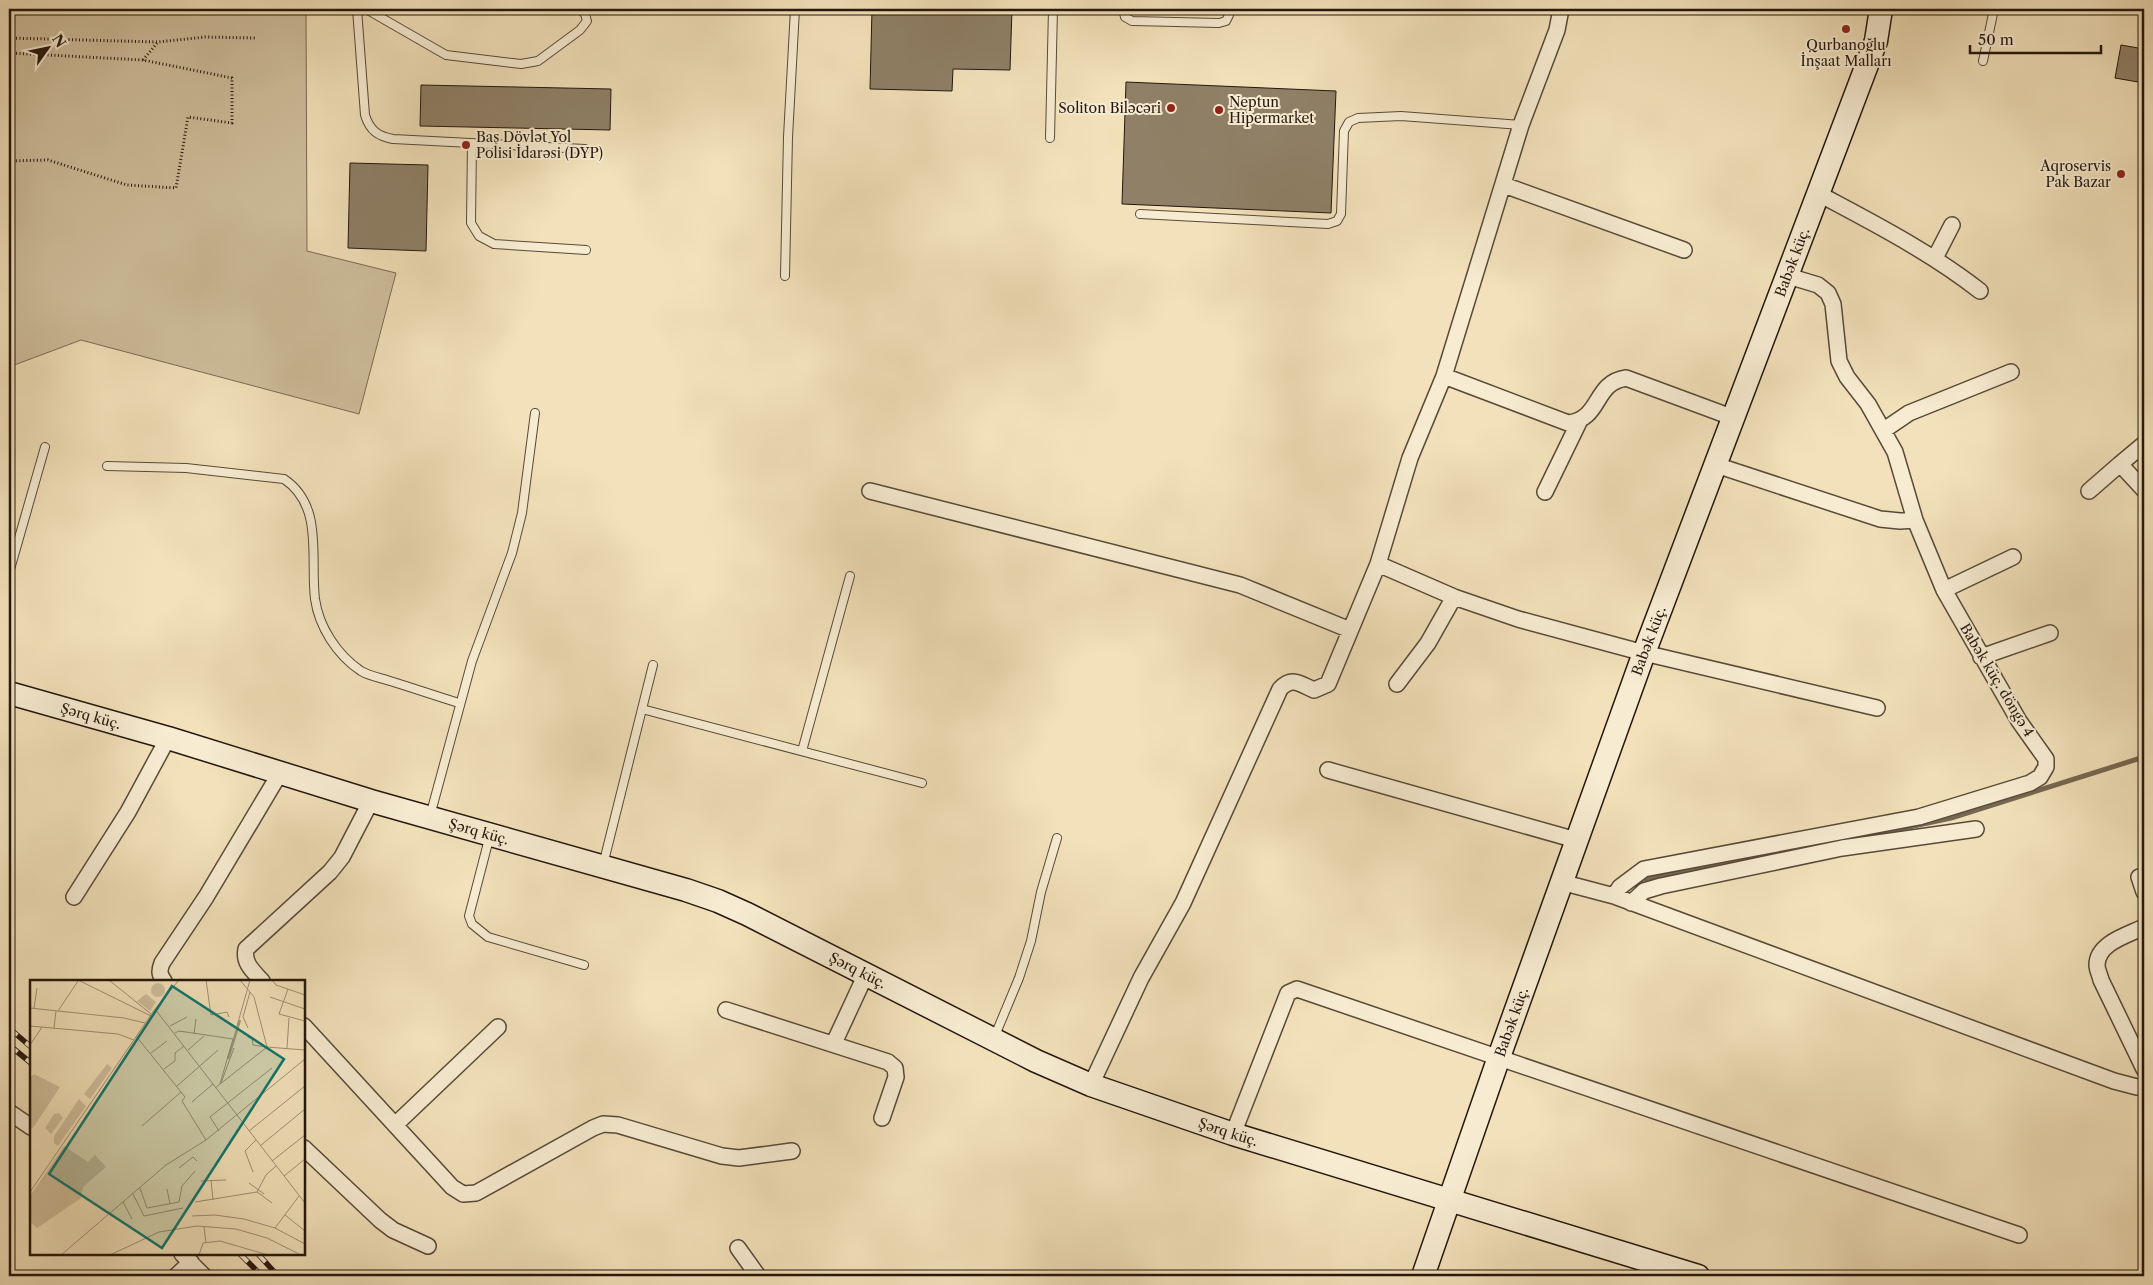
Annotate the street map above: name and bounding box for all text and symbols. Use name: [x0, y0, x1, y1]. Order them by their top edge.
north arrow: [22, 22, 72, 72]
scale bar: [1970, 22, 2102, 54]
marker: Qurbanoğlu İnşaat Malları: [1840, 23, 1852, 35]
text: 50 m: [1978, 30, 2014, 49]
text: N: [48, 31, 70, 51]
place label: Qurbanoğlu İnşaat Malları: [1801, 36, 1891, 70]
place label: Neptun Hipermarket: [1229, 93, 1314, 127]
place label: Soliton Biləcəri: [1058, 99, 1161, 117]
marker: Soliton Biləcəri: [1165, 102, 1177, 114]
marker: Neptun Hipermarket: [1213, 104, 1225, 116]
place label: Baş Dövlət Yol Polisi İdarəsi (DYP): [476, 128, 603, 162]
marker: Baş Dövlət Yol Polisi İdarəsi (DYP): [460, 139, 472, 151]
place label: Aqroservis Pak Bazar: [2039, 157, 2111, 191]
marker: Aqroservis Pak Bazar: [2115, 168, 2127, 180]
street label: Babək küç.: [1771, 225, 1813, 299]
street label: Babək küç.: [1628, 604, 1670, 678]
street label: Babək küç. döngə 4: [1956, 620, 2038, 740]
street label: Şərq küç.: [59, 699, 123, 733]
street label: Şərq küç.: [447, 814, 511, 849]
street label: Şərq küç.: [826, 948, 889, 992]
inset map: [30, 980, 305, 1255]
street label: Babək küç.: [1491, 985, 1532, 1059]
street label: Şərq küç.: [1196, 1114, 1260, 1150]

